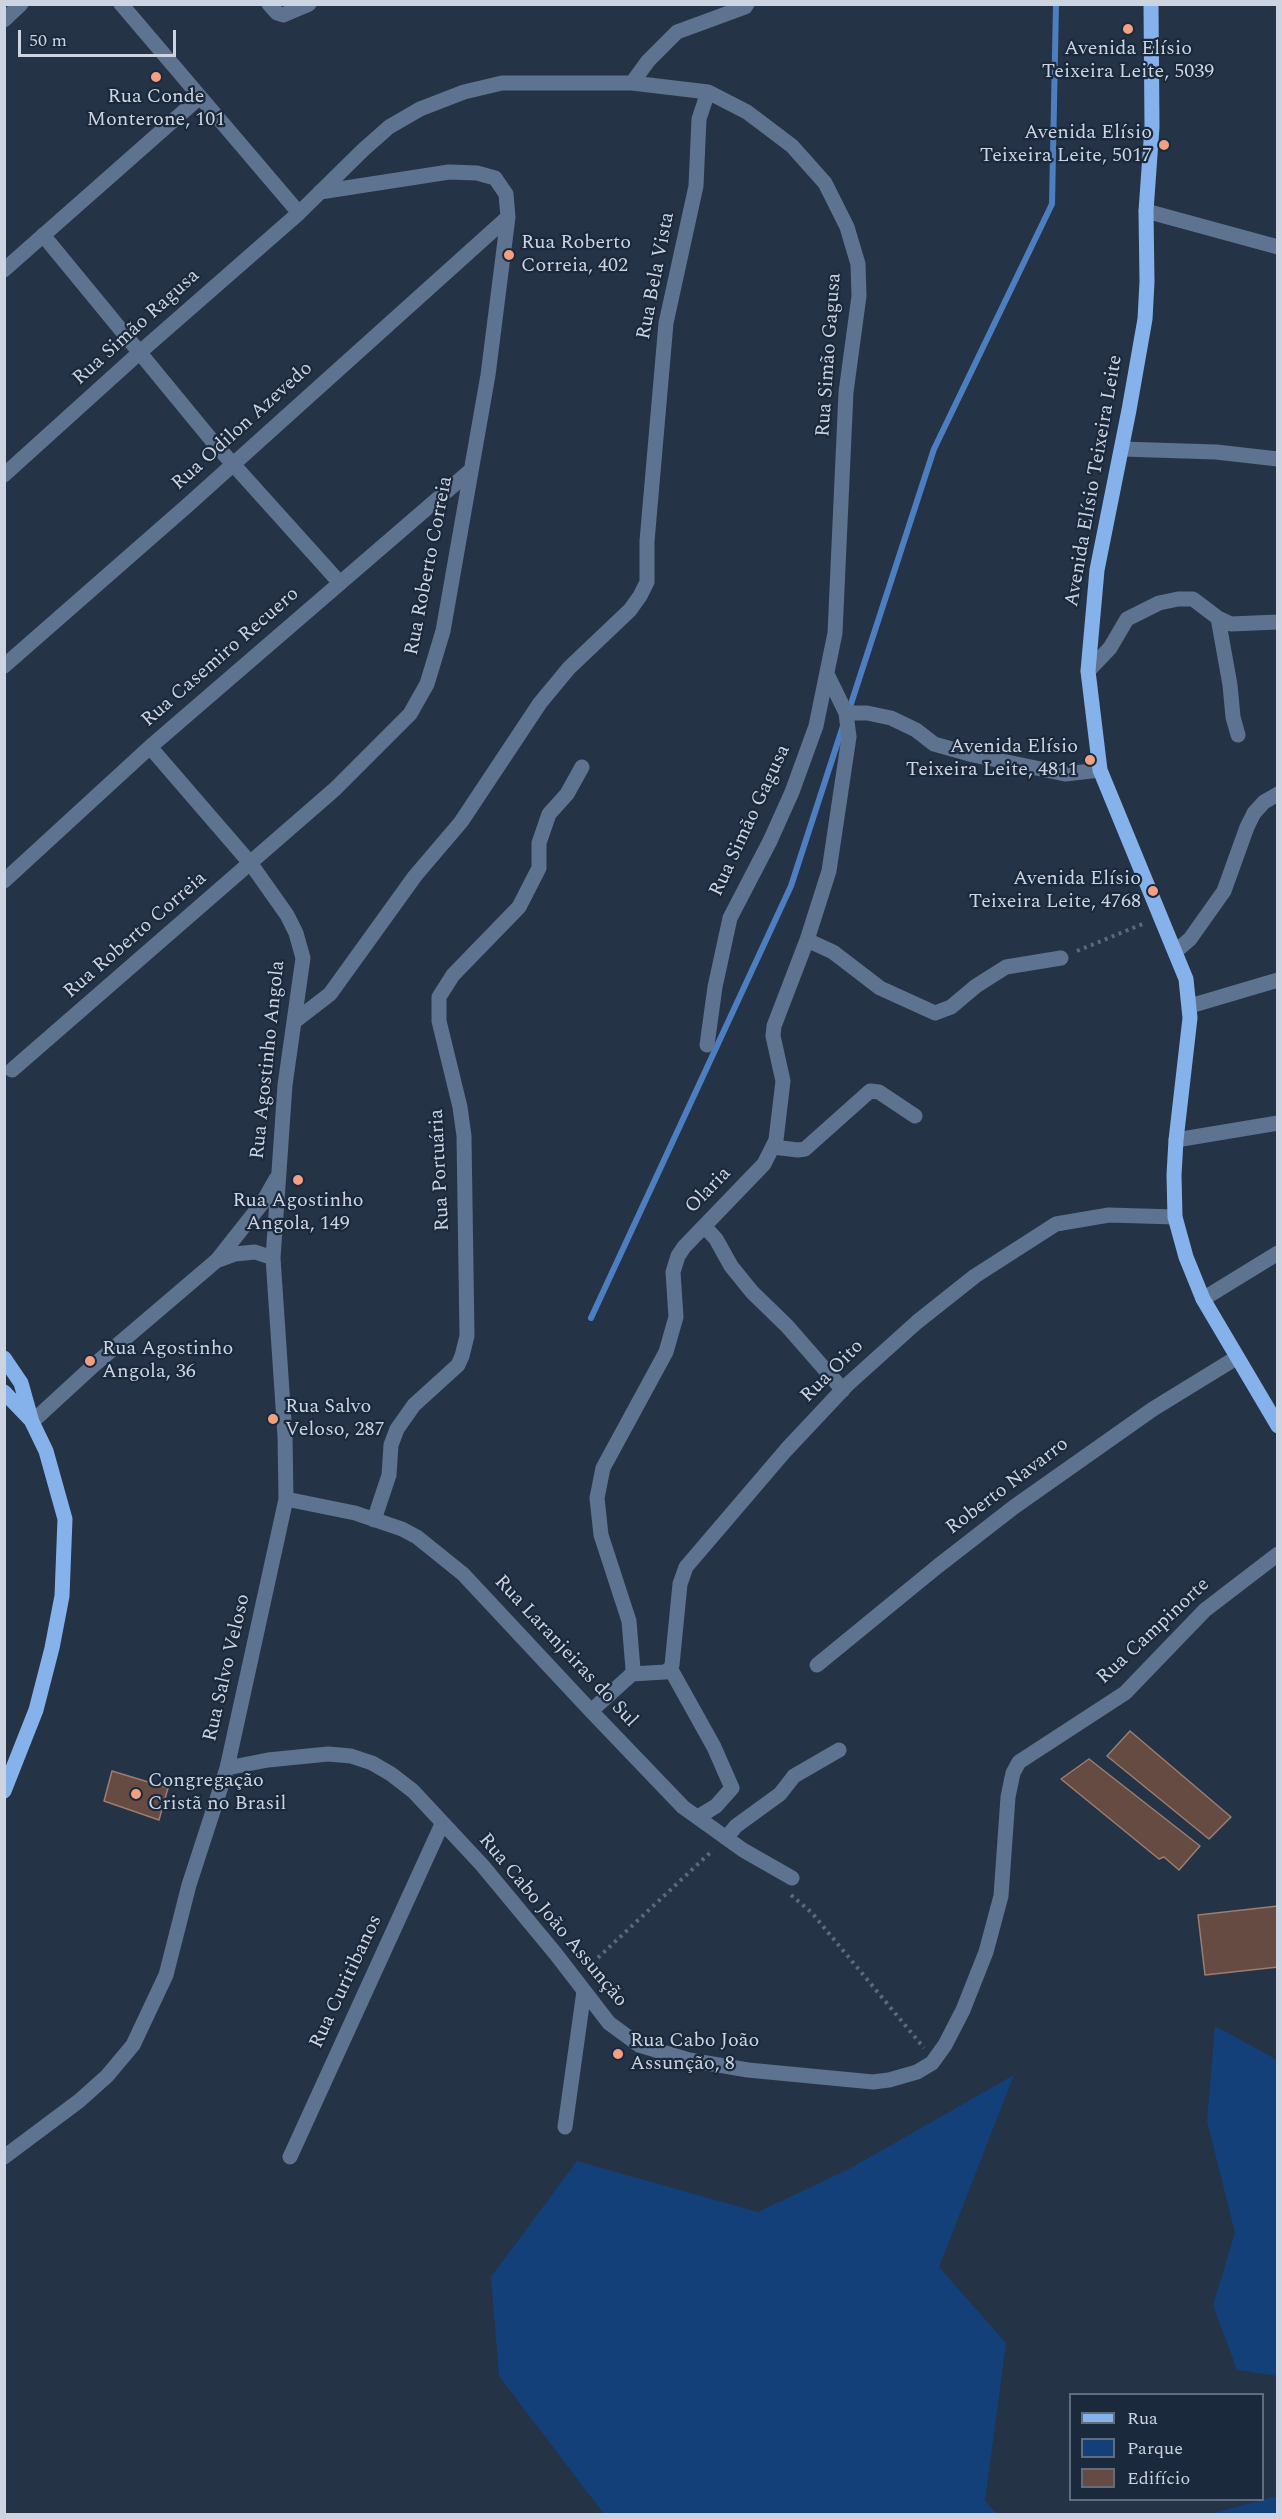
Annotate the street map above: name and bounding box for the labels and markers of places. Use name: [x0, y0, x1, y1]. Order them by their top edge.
marker: Avenida Elísio Teixeira Leite, 5039: [1121, 22, 1135, 36]
place label: Avenida Elísio Teixeira Leite, 5039: [1042, 38, 1214, 85]
marker: Rua Conde Monterone, 101: [149, 70, 163, 84]
place label: Rua Conde Monterone, 101: [87, 86, 225, 133]
place label: Avenida Elísio Teixeira Leite, 5017: [980, 122, 1152, 169]
marker: Avenida Elísio Teixeira Leite, 5017: [1157, 138, 1171, 152]
place label: Rua Roberto Correia, 402: [521, 232, 631, 279]
marker: Rua Roberto Correia, 402: [502, 248, 516, 262]
place label: Avenida Elísio Teixeira Leite, 4811: [906, 736, 1078, 783]
marker: Avenida Elísio Teixeira Leite, 4811: [1083, 753, 1097, 767]
place label: Avenida Elísio Teixeira Leite, 4768: [969, 868, 1141, 915]
marker: Avenida Elísio Teixeira Leite, 4768: [1146, 884, 1160, 898]
marker: Rua Agostinho Angola, 149: [291, 1173, 305, 1187]
place label: Rua Agostinho Angola, 149: [232, 1190, 364, 1237]
place label: Rua Agostinho Angola, 36: [102, 1338, 233, 1385]
marker: Rua Agostinho Angola, 36: [83, 1354, 97, 1368]
place label: Rua Salvo Veloso, 287: [285, 1396, 384, 1443]
marker: Rua Salvo Veloso, 287: [266, 1412, 280, 1426]
place label: Congregação Cristã no Brasil: [148, 1770, 286, 1817]
marker: Congregação Cristã no Brasil: [129, 1787, 143, 1801]
place label: Rua Cabo João Assunção, 8: [630, 2030, 759, 2077]
marker: Rua Cabo João Assunção, 8: [611, 2047, 625, 2061]

